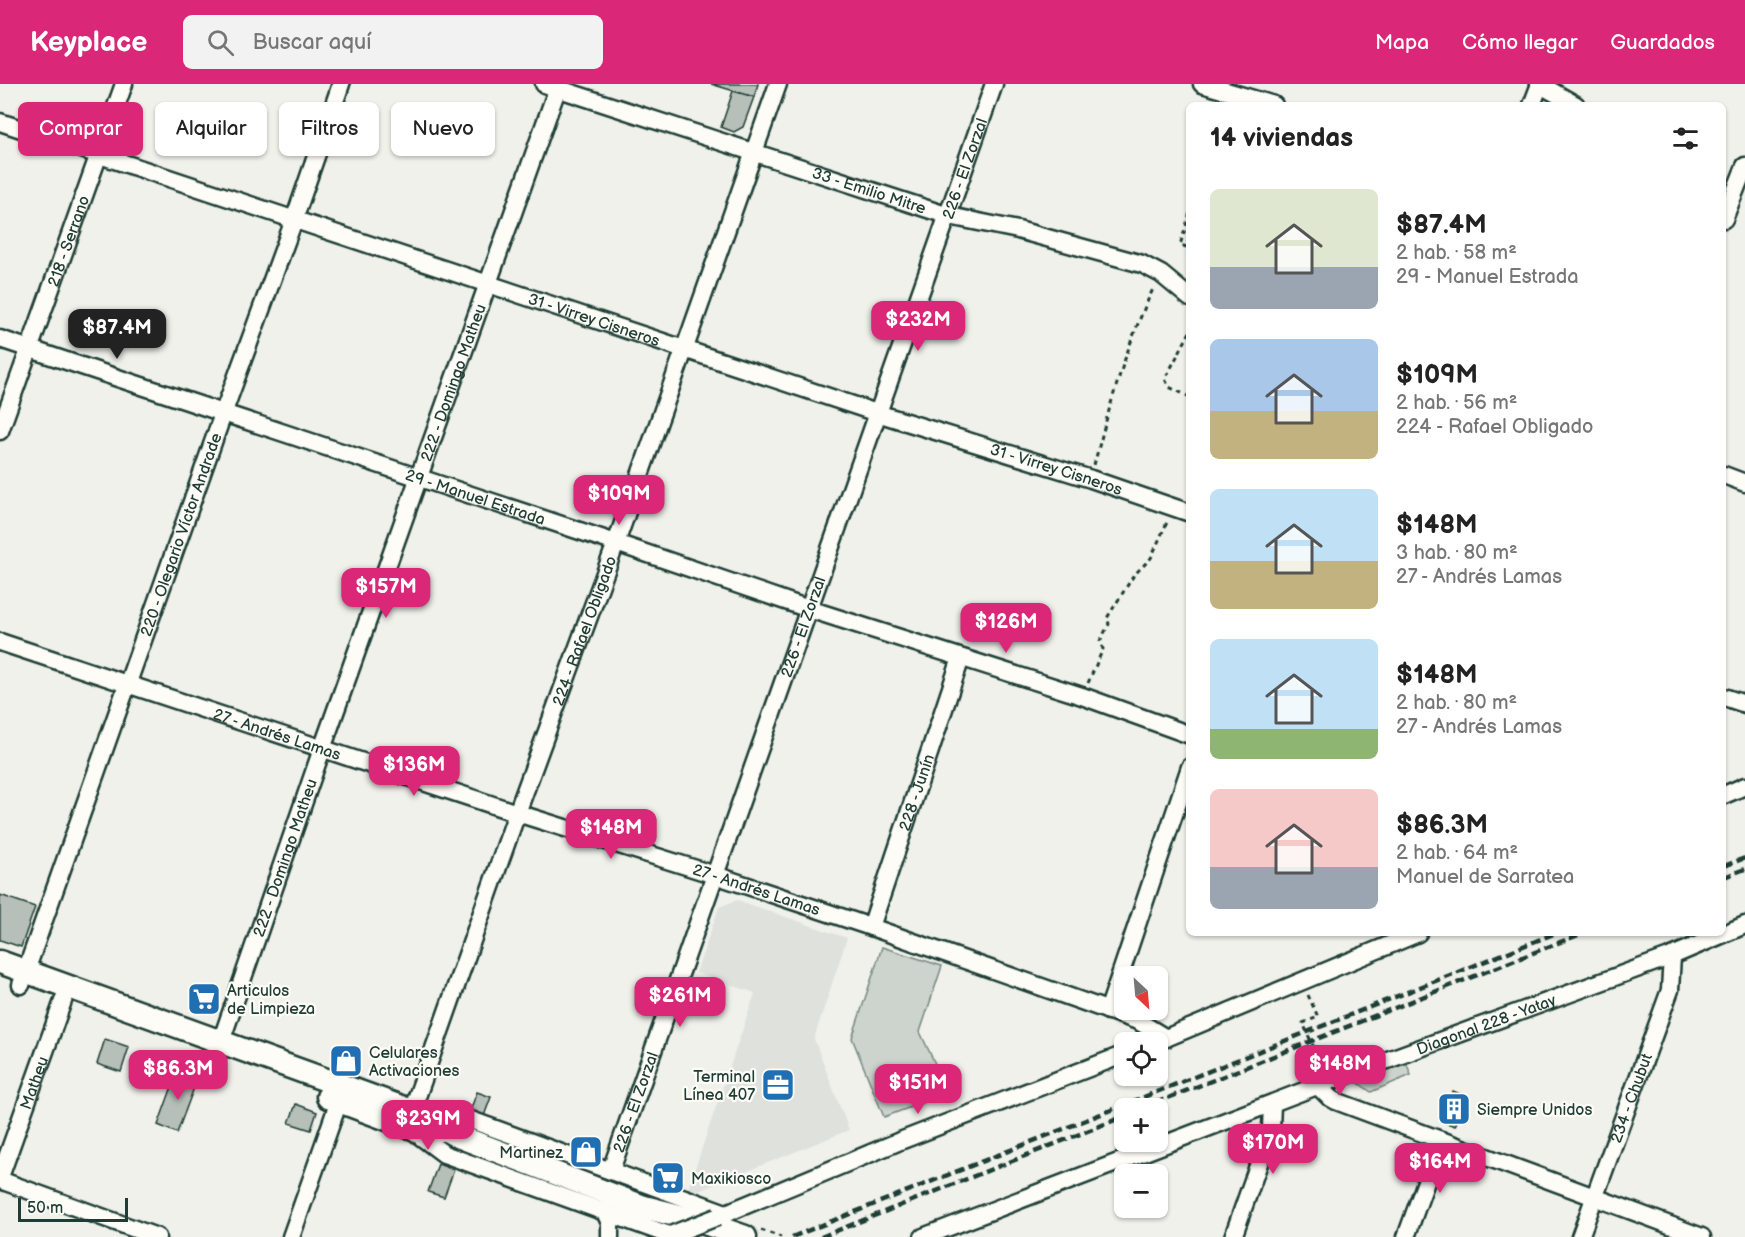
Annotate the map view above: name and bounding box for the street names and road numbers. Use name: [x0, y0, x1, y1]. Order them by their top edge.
street label: 226 - El Zorzal: [939, 116, 992, 222]
street label: 33 - Emilio Mitre: [809, 164, 929, 219]
street label: 218 - Serrano: [44, 193, 94, 289]
street label: 31 - Virrey Cisneros: [525, 290, 662, 351]
street label: 222 - Domingo Matheu: [417, 302, 491, 464]
street label: 220 - Olegario Víctor Andrade: [137, 430, 227, 639]
street label: 31 - Virrey Cisneros: [988, 440, 1125, 500]
street label: 29 - Manuel Estrada: [403, 466, 548, 530]
street label: 224 - Rafael Obligado: [549, 554, 621, 709]
street label: 226 - El Zorzal: [777, 574, 830, 680]
street label: 27 - Andrés Lamas: [211, 705, 343, 765]
street label: 228 - Junín: [896, 752, 939, 834]
street label: 222 - Domingo Matheu: [250, 776, 322, 940]
street label: 27 - Andrés Lamas: [690, 861, 822, 920]
street label: Diagonal 228 - Yatay: [1414, 991, 1560, 1060]
street label: 226 - El Zorzal: [610, 1050, 663, 1155]
street label: 234 - Chubut: [1607, 1051, 1657, 1146]
street label: Matheu: [17, 1054, 53, 1112]

